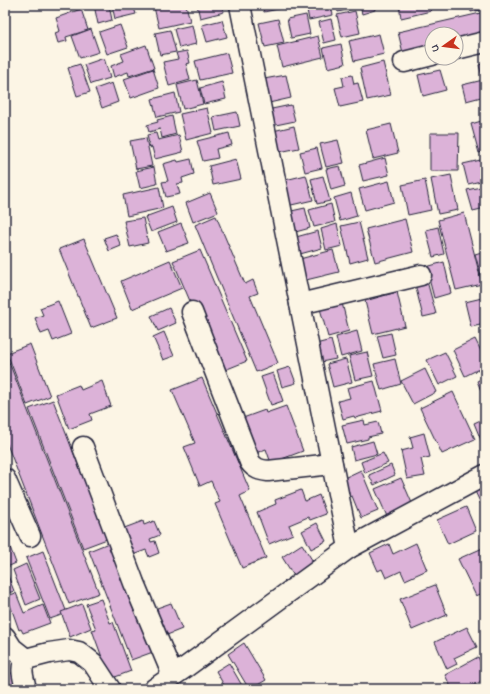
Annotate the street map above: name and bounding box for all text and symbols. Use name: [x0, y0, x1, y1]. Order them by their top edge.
north arrow: [424, 26, 464, 66]
text: U: [427, 43, 444, 53]

